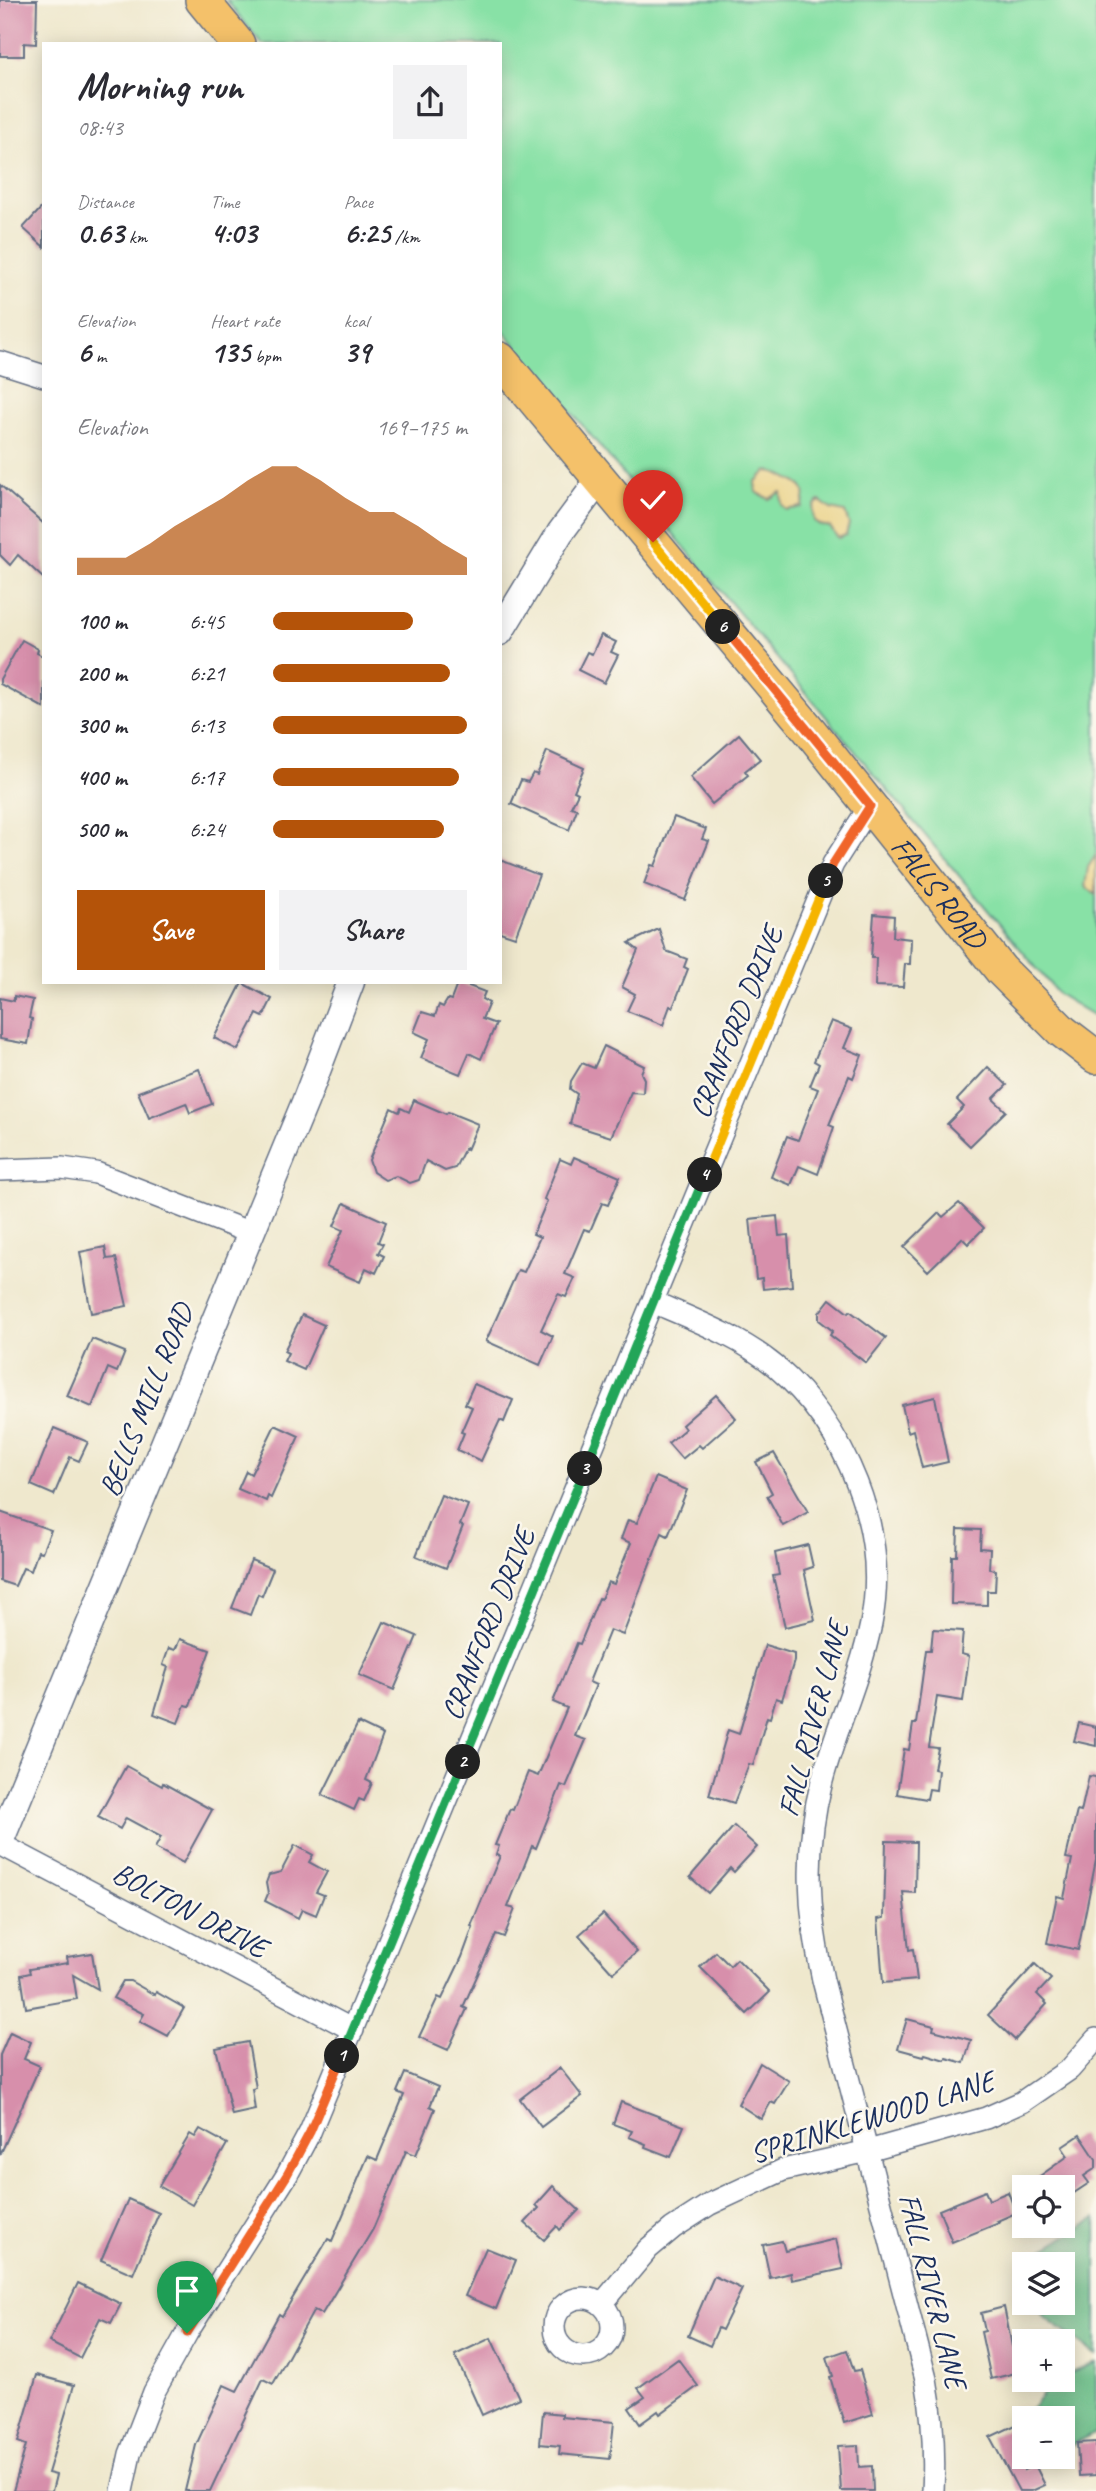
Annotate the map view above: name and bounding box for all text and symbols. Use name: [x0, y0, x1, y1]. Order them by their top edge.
text: Morning run: [77, 63, 243, 110]
button: share: [393, 65, 467, 139]
text: 08:43: [77, 113, 123, 142]
text: Distance: [77, 190, 134, 214]
text: Time: [210, 190, 239, 214]
text: Pace: [344, 190, 373, 214]
text: 0.63: [77, 214, 124, 252]
text: 4:03: [210, 214, 257, 252]
text: 6:25: [344, 214, 390, 252]
text: km: [124, 225, 147, 249]
text: /km: [390, 225, 420, 249]
text: Elevation: [77, 309, 135, 333]
text: Heart rate: [210, 309, 280, 333]
text: kcal: [344, 309, 369, 333]
text: 6: [77, 333, 91, 371]
text: 135: [210, 333, 250, 371]
text: 39: [344, 333, 370, 371]
text: m: [91, 344, 106, 368]
text: bpm: [250, 344, 281, 368]
text: Elevation: [77, 413, 148, 442]
text: 169–175 m: [376, 413, 467, 442]
pin: [623, 470, 683, 542]
icon: check: [634, 481, 672, 519]
text: 100 m: [77, 607, 127, 636]
text: 6:45: [189, 607, 225, 636]
pin: 6: [706, 610, 740, 644]
text: 6: [718, 614, 727, 638]
text: 200 m: [77, 659, 127, 688]
text: 6:21: [189, 659, 225, 688]
text: 300 m: [77, 711, 127, 740]
text: 6:13: [189, 711, 225, 740]
text: 400 m: [77, 763, 127, 792]
text: 6:17: [189, 763, 225, 792]
text: 500 m: [77, 815, 126, 844]
text: 6:24: [189, 815, 225, 844]
street label: FALLS ROAD: [883, 829, 997, 958]
pin: 5: [808, 864, 844, 898]
text: 5: [821, 868, 830, 892]
button: Save: [77, 890, 265, 970]
button: Share: [279, 890, 467, 970]
street label: CRANFORD DRIVE: [680, 917, 793, 1123]
pin: 4: [688, 1158, 722, 1192]
text: 4: [700, 1162, 709, 1186]
street label: BELLS MILL ROAD: [90, 1296, 203, 1502]
pin: 3: [568, 1452, 602, 1486]
text: 3: [580, 1456, 589, 1480]
street label: CRANFORD DRIVE: [432, 1519, 545, 1725]
street label: FALL RIVER LANE: [769, 1614, 858, 1821]
pin: 2: [446, 1744, 480, 1780]
text: 2: [458, 1749, 467, 1773]
street label: BOLTON DRIVE: [106, 1853, 277, 1969]
pin: 1: [324, 2038, 360, 2074]
text: 1: [337, 2043, 346, 2067]
street label: SPRINKLEWOOD LANE: [745, 2061, 1002, 2172]
map controls: [1012, 2175, 1075, 2469]
button: locate: [1012, 2175, 1075, 2238]
street label: FALL RIVER LANE: [890, 2189, 976, 2396]
button: layers: [1012, 2252, 1075, 2315]
pin: [157, 2261, 217, 2333]
icon: arrive: [168, 2272, 206, 2310]
button: +: [1012, 2329, 1075, 2392]
button: −: [1012, 2406, 1075, 2469]

